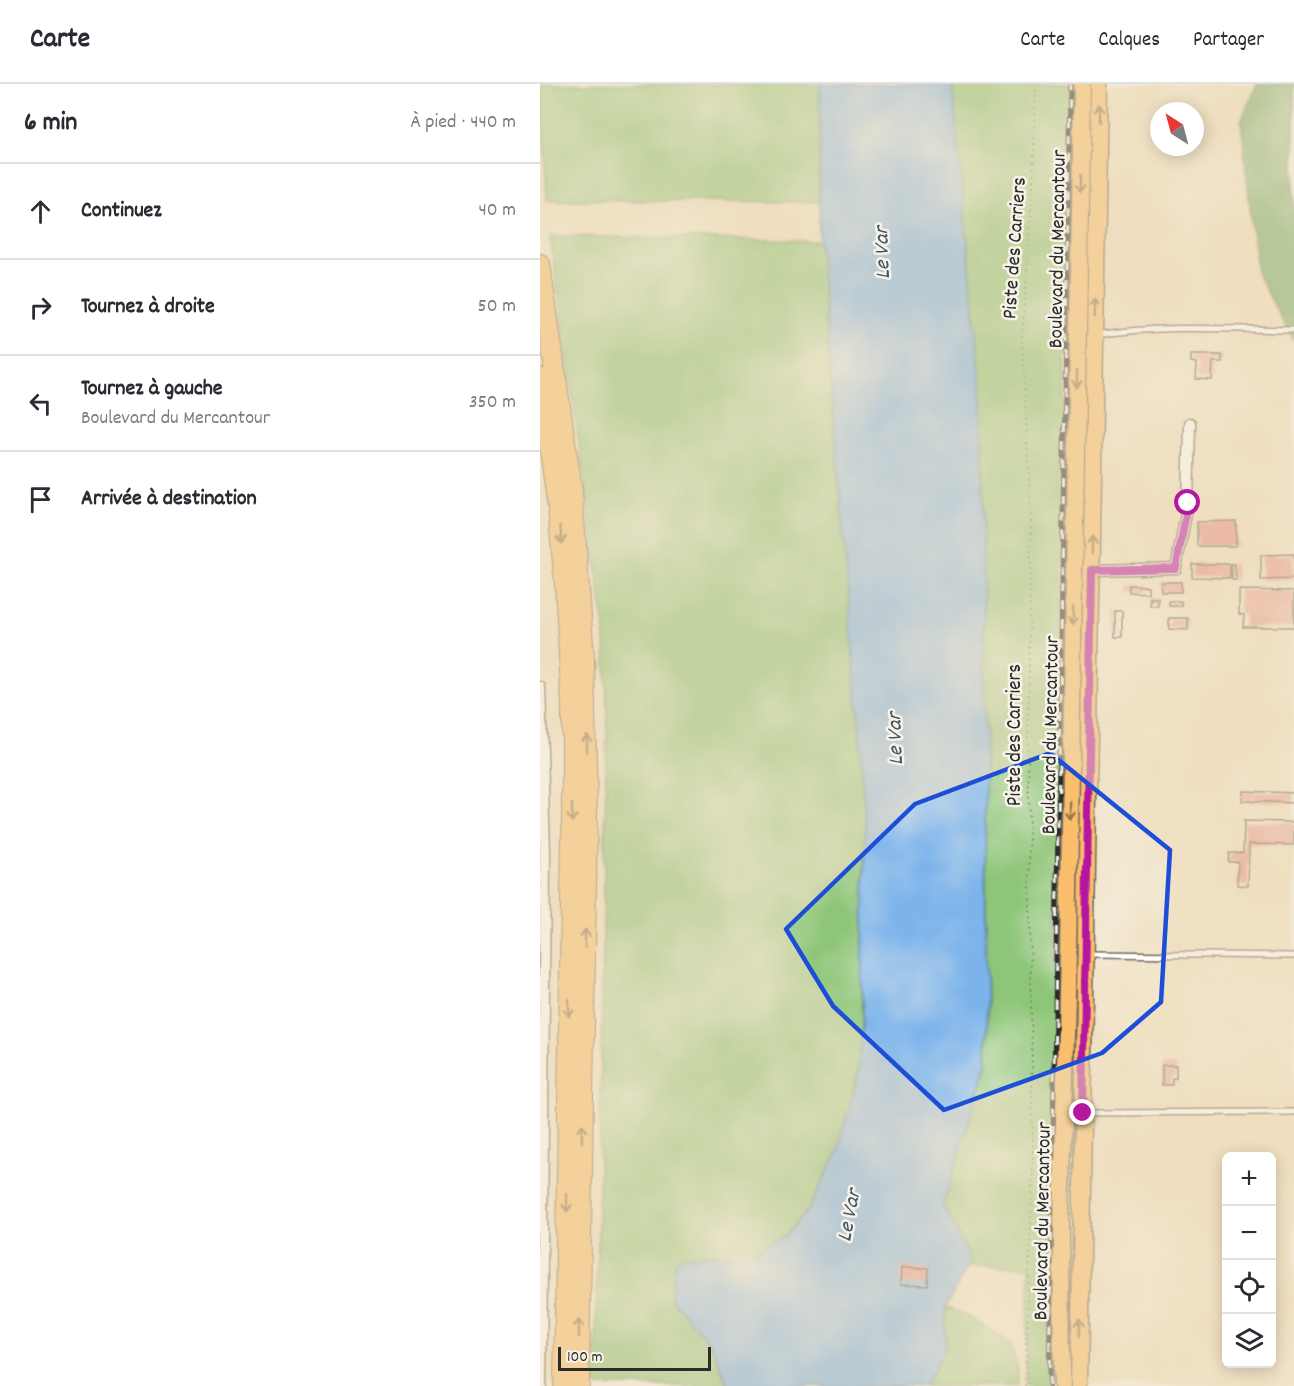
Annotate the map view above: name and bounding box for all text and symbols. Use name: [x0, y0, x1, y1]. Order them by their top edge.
text: Carte: [30, 21, 90, 61]
text: Carte: [1020, 26, 1065, 56]
text: Calques: [1098, 26, 1160, 56]
text: Partager: [1193, 26, 1264, 56]
north arrow: [1150, 102, 1204, 156]
one-way arrow: [1093, 103, 1105, 123]
text: 6 min: [24, 105, 77, 142]
text: À pied · 440 m: [410, 109, 516, 137]
street label: Boulevard du Mercantour: [1042, 149, 1076, 349]
one-way arrow: [1074, 174, 1086, 194]
street label: Piste des Carriers: [996, 176, 1036, 320]
icon: ahead: [24, 195, 57, 228]
text: Continuez: [81, 196, 162, 227]
text: 40 m: [478, 197, 516, 225]
water label: Le Var: [867, 223, 900, 280]
icon: right: [24, 291, 57, 324]
text: Tournez à droite: [81, 292, 215, 323]
text: 50 m: [478, 293, 516, 321]
one-way arrow: [1089, 298, 1101, 318]
one-way arrow: [1071, 369, 1083, 389]
text: Tournez à gauche: [81, 374, 223, 405]
icon: left: [24, 387, 57, 420]
text: 350 m: [469, 389, 516, 417]
text: Boulevard du Mercantour: [81, 405, 270, 433]
icon: arrive: [24, 483, 57, 516]
text: Arrivée à destination: [81, 484, 257, 515]
route start: [1174, 489, 1200, 515]
one-way arrow: [556, 524, 567, 544]
one-way arrow: [1086, 535, 1098, 555]
one-way arrow: [1067, 606, 1079, 626]
street label: Boulevard du Mercantour: [1035, 635, 1069, 835]
street label: Piste des Carriers: [1001, 664, 1031, 806]
water label: Le Var: [880, 709, 913, 766]
one-way arrow: [581, 733, 593, 753]
one-way arrow: [1064, 801, 1076, 821]
one-way arrow: [566, 803, 578, 823]
one-way arrow: [579, 928, 590, 948]
one-way arrow: [563, 998, 575, 1018]
route end: [1069, 1099, 1095, 1125]
street label: Boulevard du Mercantour: [1027, 1121, 1061, 1321]
one-way arrow: [576, 1123, 588, 1143]
map controls: [1222, 1152, 1276, 1368]
button: +: [1222, 1152, 1276, 1206]
water label: Le Var: [830, 1184, 871, 1245]
one-way arrow: [561, 1193, 573, 1213]
button: −: [1222, 1206, 1276, 1260]
button: locate: [1222, 1260, 1276, 1314]
button: layers: [1222, 1314, 1276, 1368]
one-way arrow: [574, 1318, 585, 1338]
one-way arrow: [1073, 1318, 1085, 1338]
scale bar: [558, 1344, 711, 1372]
text: 100 m: [567, 1346, 603, 1369]

